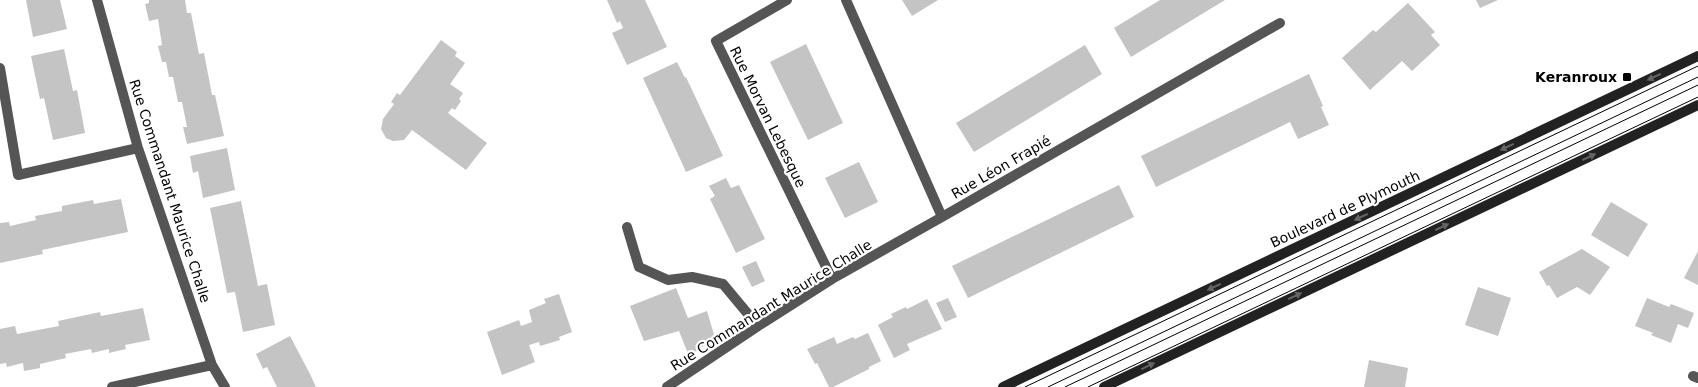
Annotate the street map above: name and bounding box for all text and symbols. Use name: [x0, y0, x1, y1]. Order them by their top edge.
street label: Rue Morvan Lebesque: [727, 44, 809, 190]
place label: Keranroux: [1535, 69, 1617, 85]
marker: Keranroux: [1621, 71, 1633, 83]
one-way arrow: [1647, 73, 1661, 81]
street label: Rue Commandant Maurice Challe: [126, 77, 214, 305]
street label: Rue Léon Frapié: [949, 132, 1053, 202]
one-way arrow: [1500, 143, 1514, 151]
one-way arrow: [1582, 153, 1596, 161]
street label: Boulevard de Plymouth: [1268, 167, 1422, 251]
one-way arrow: [1353, 212, 1368, 221]
one-way arrow: [1435, 222, 1449, 230]
street label: Rue Commandant Maurice Challe: [668, 236, 874, 374]
one-way arrow: [1207, 283, 1221, 291]
one-way arrow: [1288, 292, 1302, 300]
one-way arrow: [1141, 362, 1156, 370]

